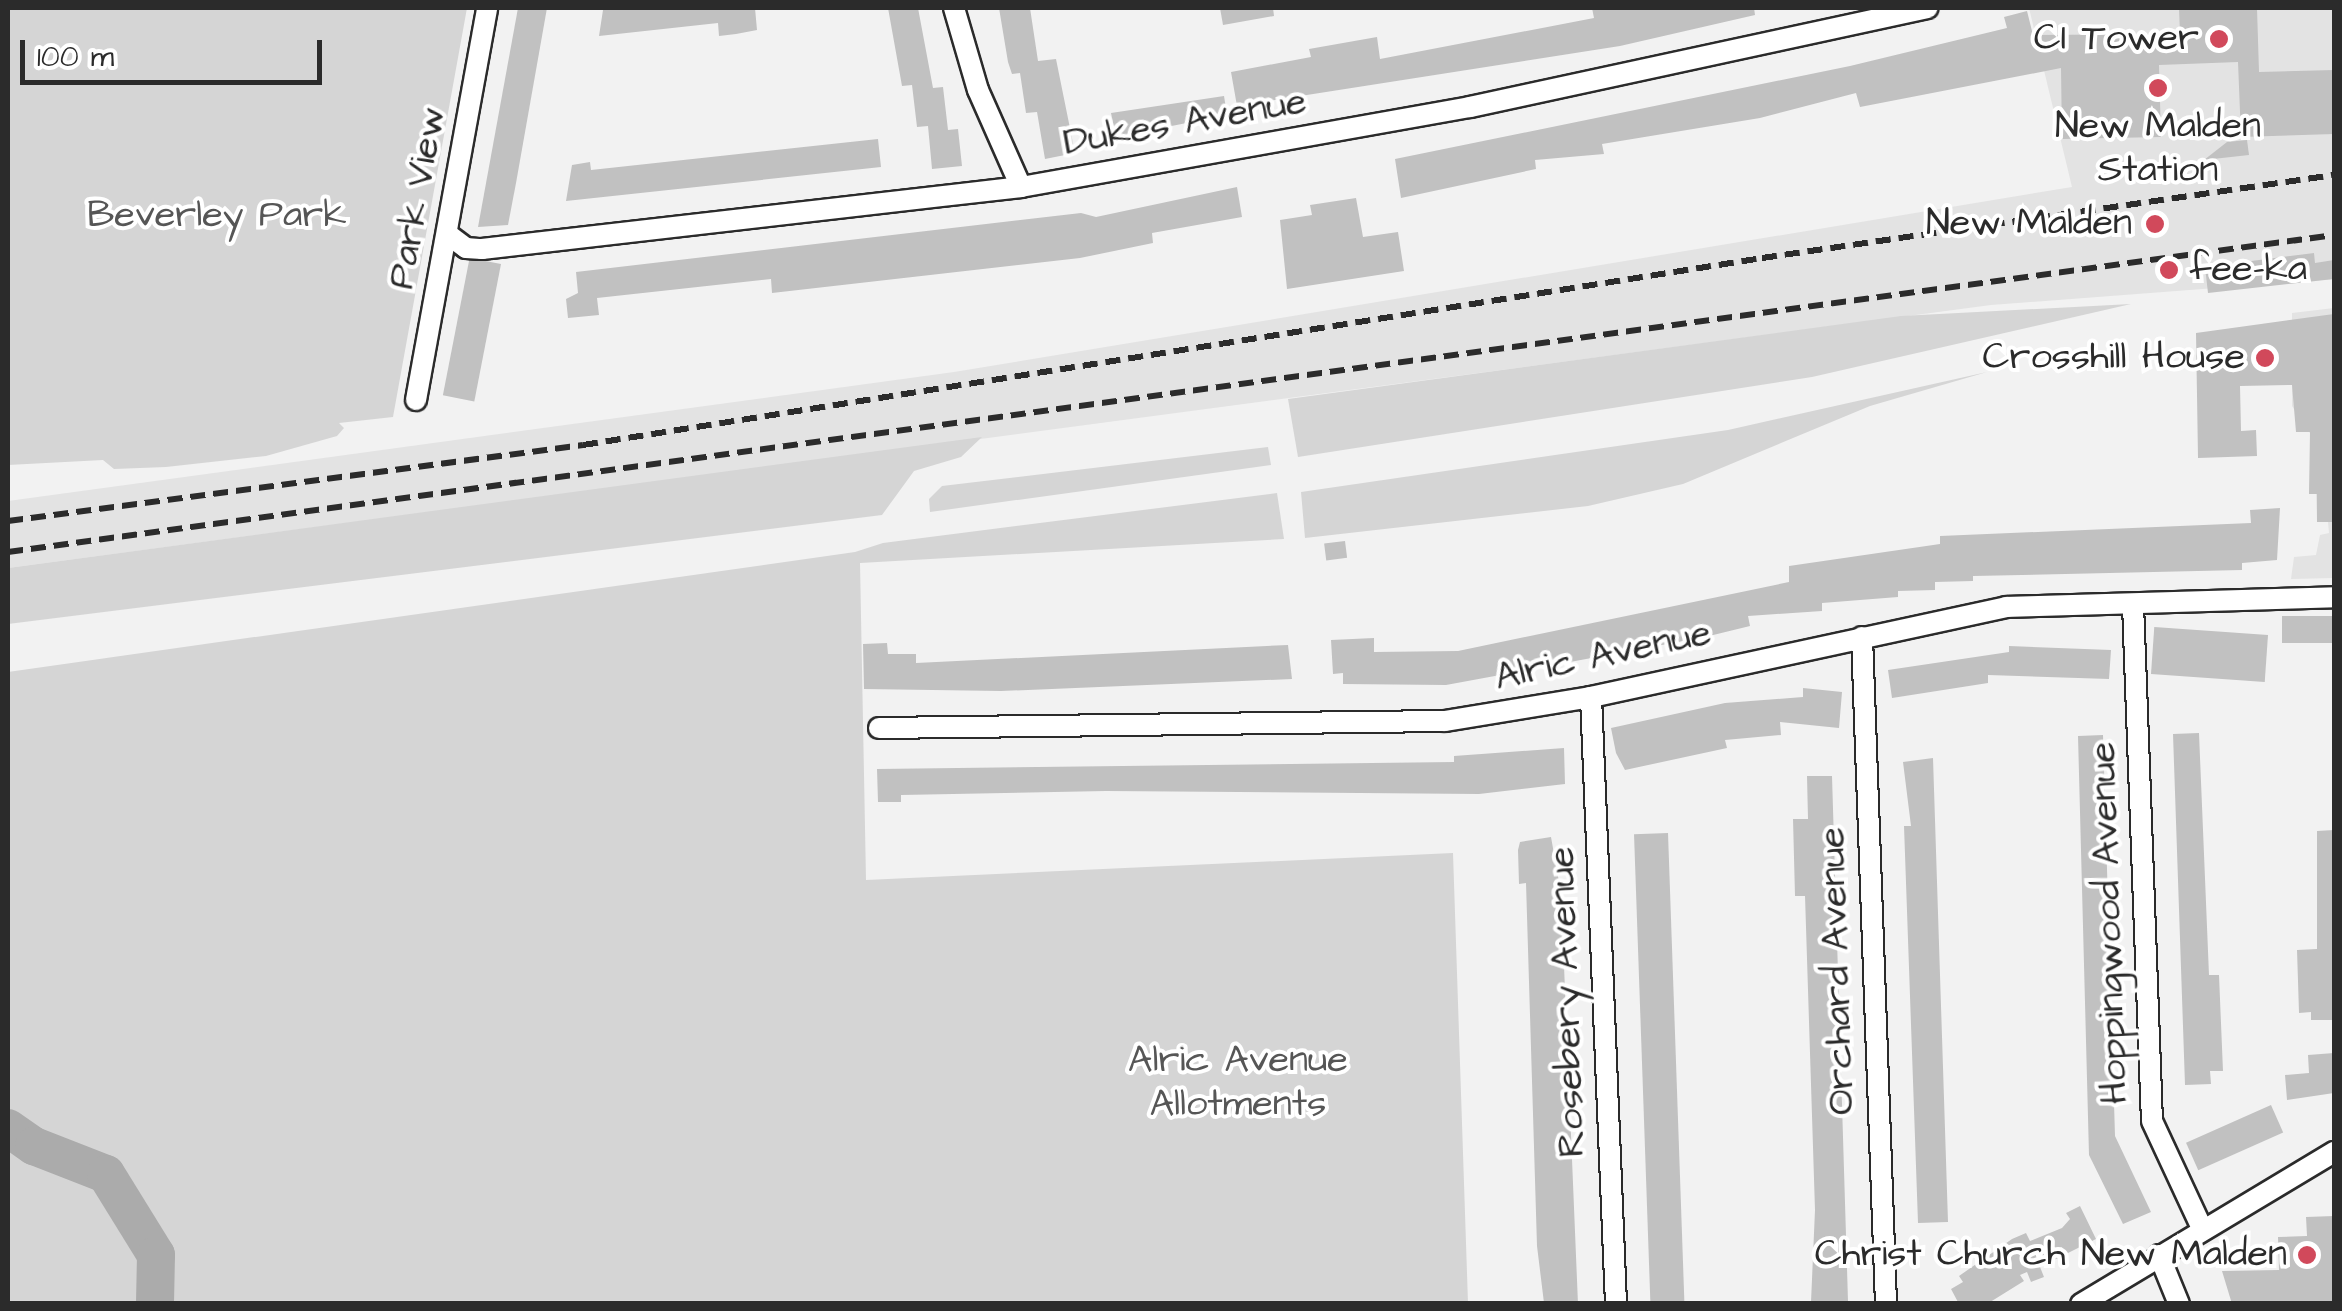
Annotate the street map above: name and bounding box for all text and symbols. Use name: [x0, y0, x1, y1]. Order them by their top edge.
place label: CI Tower: [2034, 16, 2199, 62]
scale bar: [25, 20, 328, 82]
marker: CI Tower: [2208, 28, 2230, 50]
text: 100 m: [37, 36, 114, 78]
marker: New Malden Station: [2147, 77, 2169, 99]
street label: Dukes Avenue: [1060, 79, 1310, 167]
street label: Park View: [380, 103, 456, 293]
place label: New Malden Station: [2055, 104, 2261, 193]
park label: Beverley Park: [87, 193, 347, 239]
place label: New Malden: [1926, 201, 2132, 247]
marker: New Malden: [2142, 211, 2168, 237]
place label: fee-ka: [2189, 247, 2307, 293]
marker: fee-ka: [2158, 259, 2180, 281]
place label: Crosshill House: [1983, 335, 2245, 381]
marker: Crosshill House: [2254, 347, 2276, 369]
street label: Alric Avenue: [1491, 611, 1715, 701]
street label: Hoppingwood Avenue: [2081, 741, 2139, 1105]
street label: Orchard Avenue: [1810, 826, 1866, 1116]
street label: Rosebery Avenue: [1540, 846, 1596, 1158]
park label: Alric Avenue Allotments: [1128, 1038, 1348, 1128]
place label: Christ Church New Malden: [1815, 1232, 2287, 1278]
marker: Christ Church New Malden: [2296, 1244, 2318, 1266]

